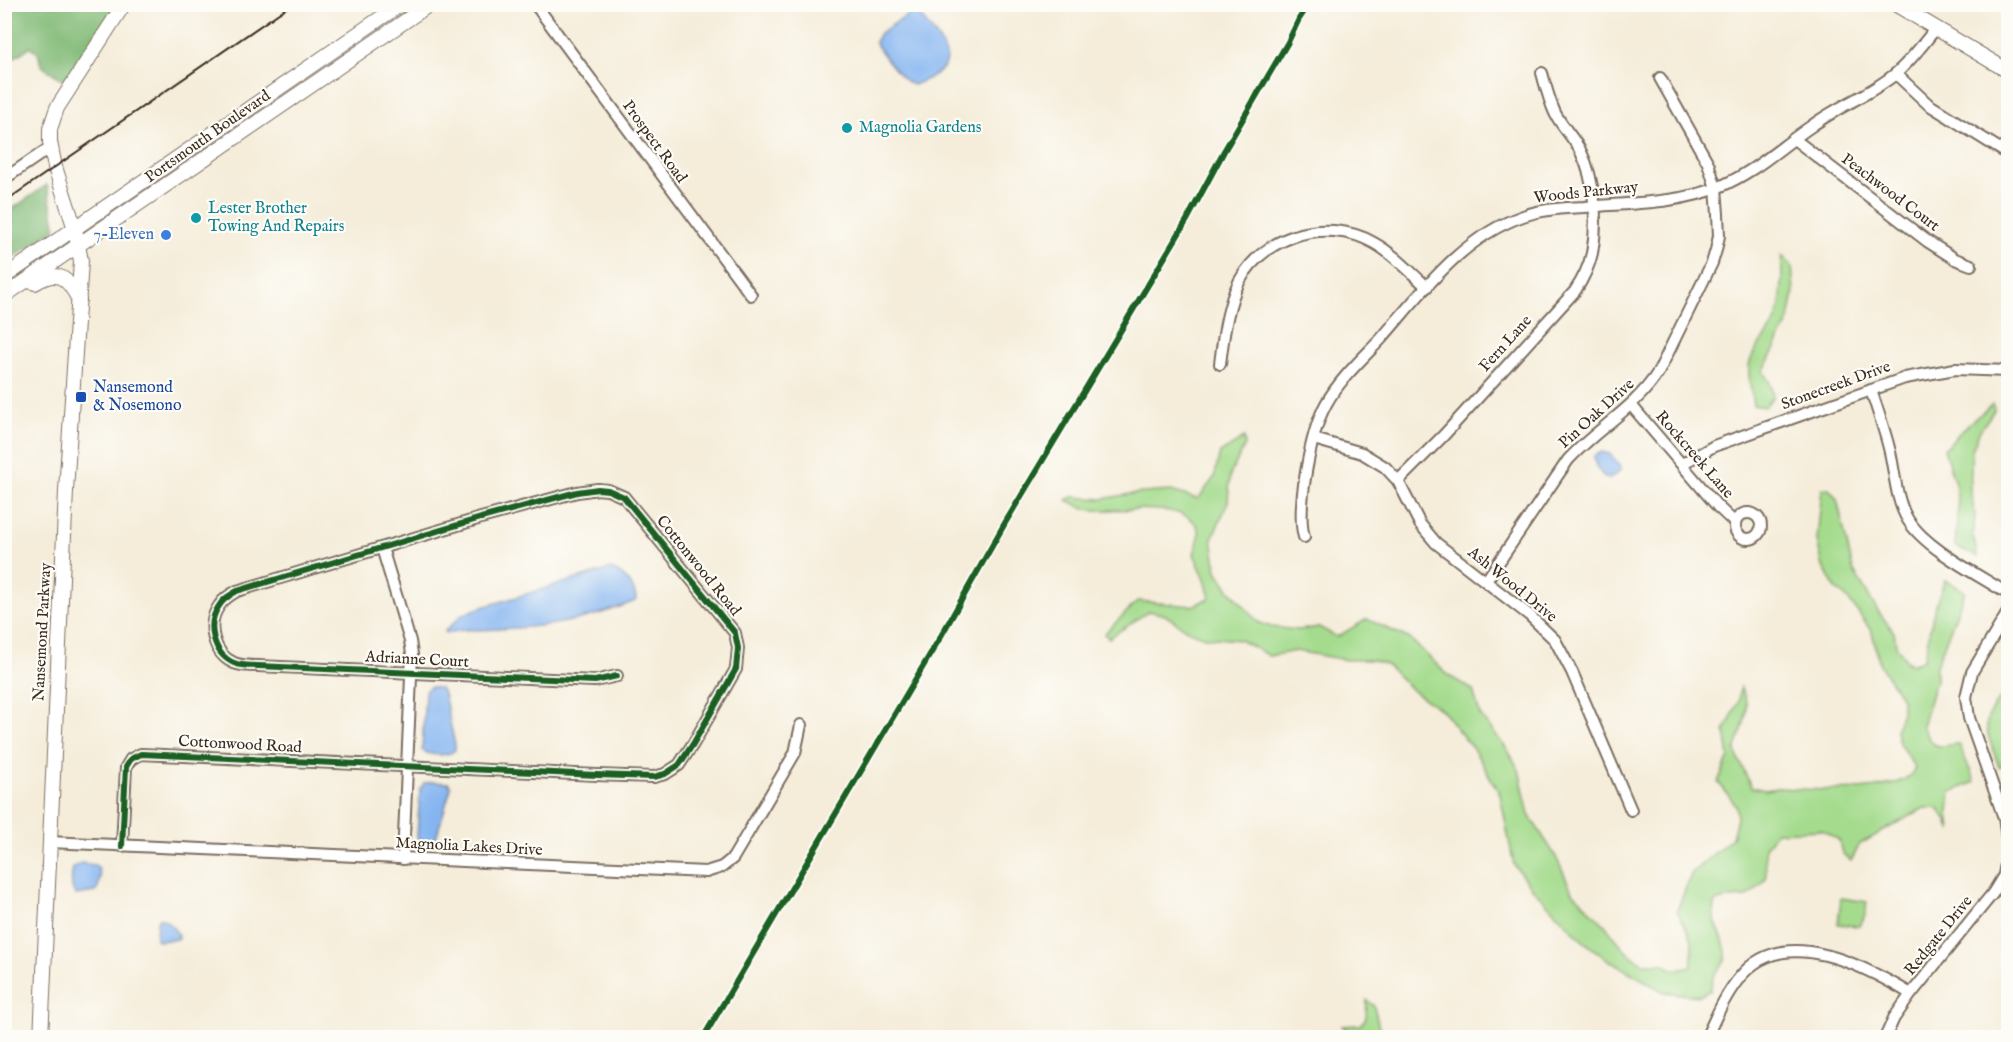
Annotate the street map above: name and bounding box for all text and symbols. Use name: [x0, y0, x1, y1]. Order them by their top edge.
street label: Portsmouth Boulevard: [141, 86, 275, 188]
street label: Prospect Road: [617, 97, 691, 188]
place label: Magnolia Gardens: [859, 118, 982, 138]
marker: Magnolia Gardens: [840, 121, 854, 135]
street label: Peachwood Court: [1837, 150, 1943, 237]
street label: Woods Parkway: [1533, 178, 1639, 208]
place label: Lester Brother Towing And Repairs: [208, 199, 345, 237]
marker: Lester Brother Towing And Repairs: [189, 211, 203, 225]
place label: 7-Eleven: [93, 225, 154, 245]
marker: 7-Eleven: [159, 228, 173, 242]
street label: Fern Lane: [1475, 312, 1537, 376]
street label: Stonecreek Drive: [1779, 357, 1893, 415]
street label: Pin Oak Drive: [1555, 375, 1639, 453]
place label: Nansemond & Nosemono: [93, 378, 182, 416]
marker: Nansemond & Nosemono: [74, 390, 88, 404]
street label: Rockcreek Lane: [1650, 407, 1738, 503]
street label: Cottonwood Road: [651, 512, 745, 621]
street label: Ash Wood Drive: [1462, 542, 1561, 627]
street label: Nansemond Parkway: [29, 562, 57, 702]
street label: Adrianne Court: [364, 647, 470, 673]
street label: Cottonwood Road: [178, 732, 303, 758]
street label: Magnolia Lakes Drive: [395, 833, 543, 861]
street label: Redgate Drive: [1901, 892, 1977, 980]

